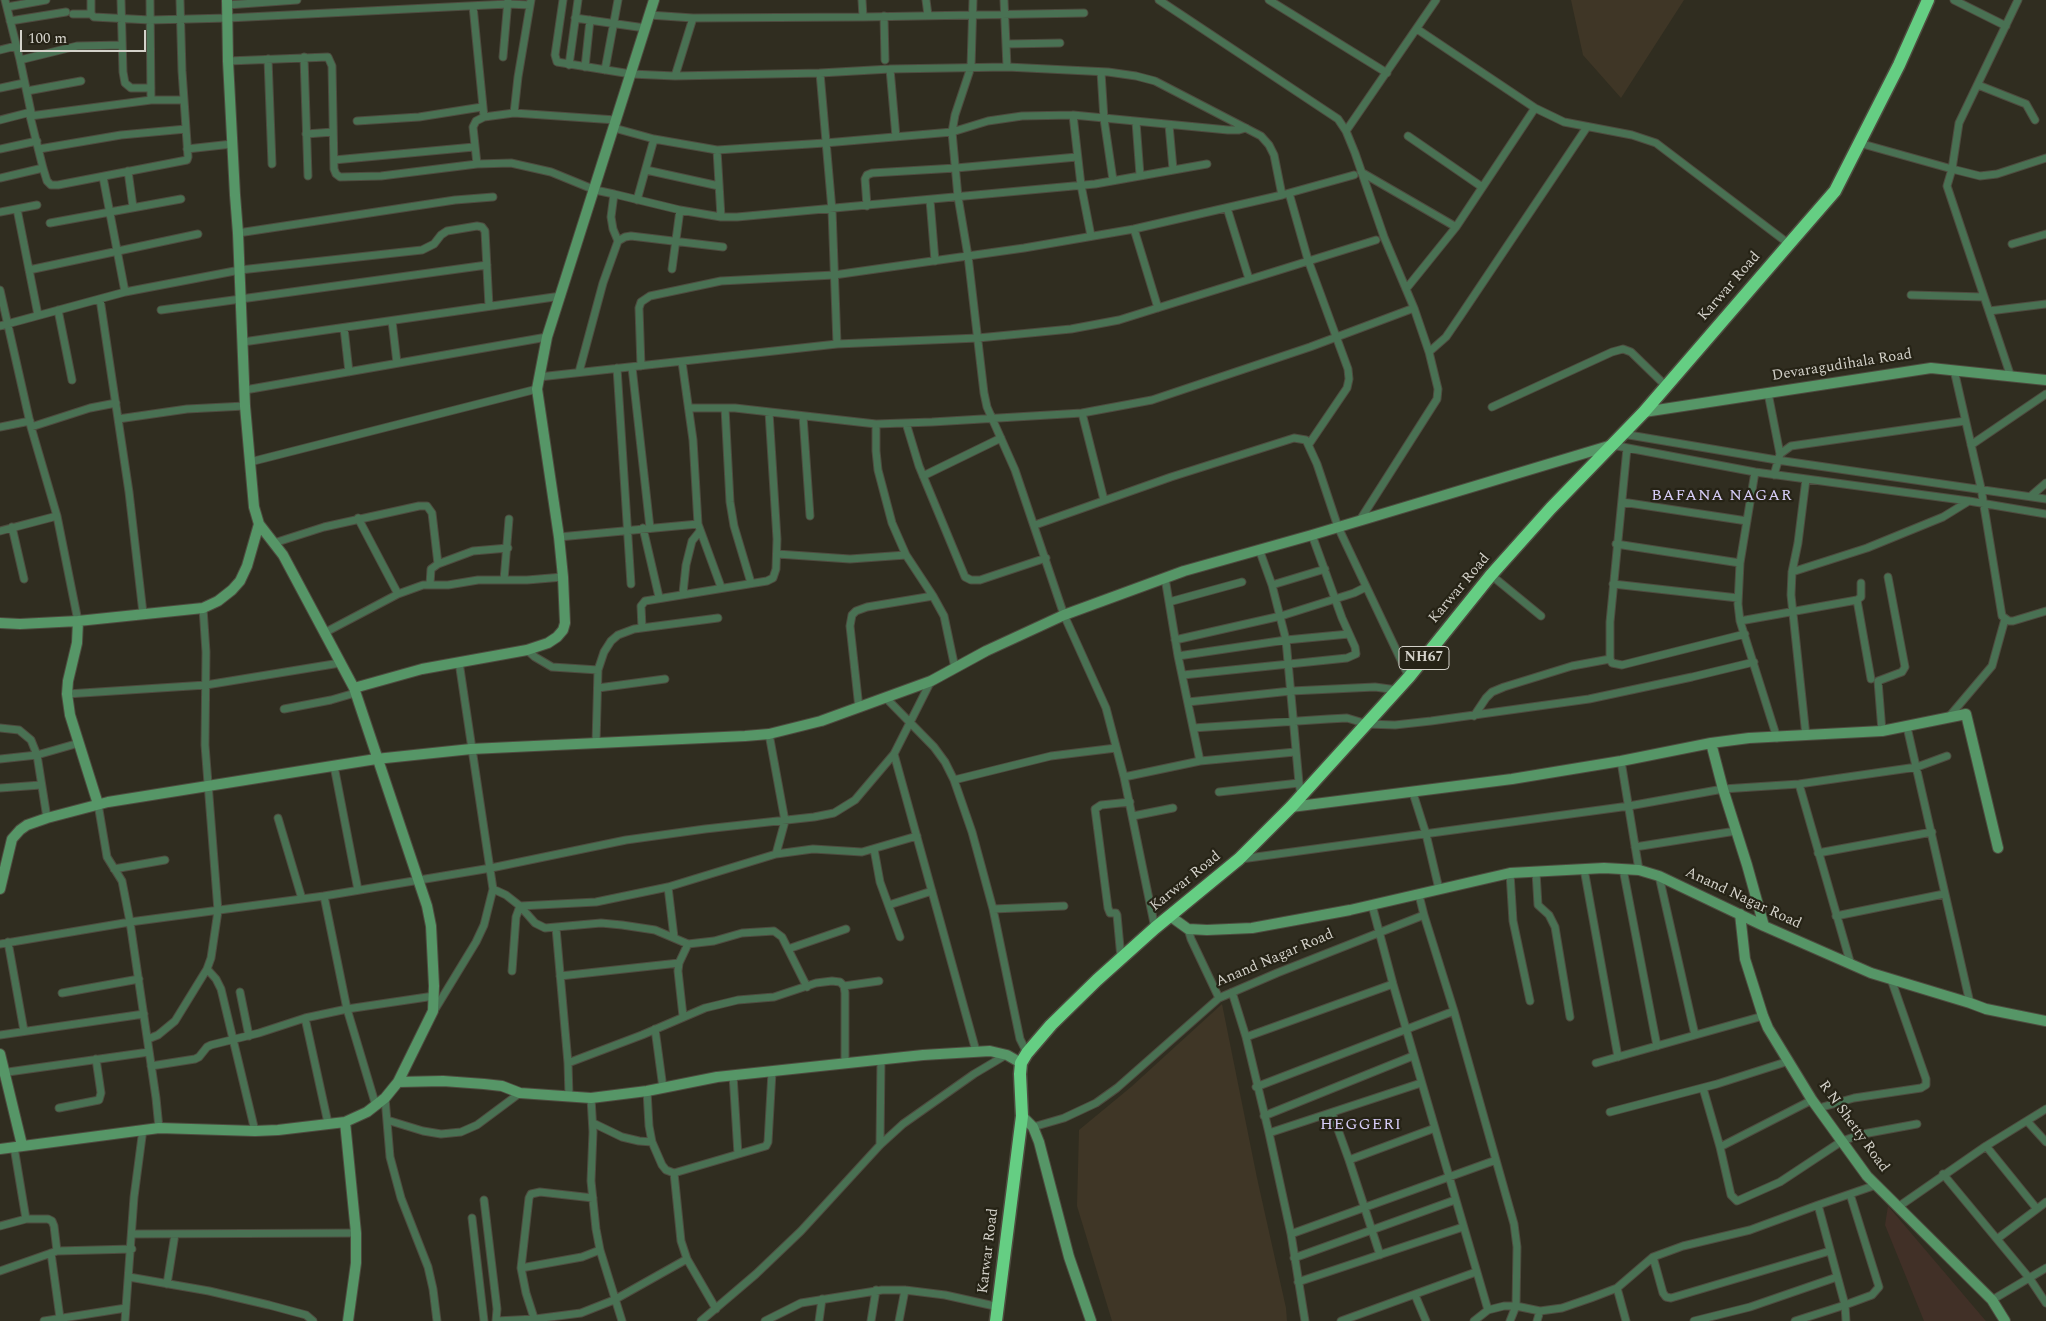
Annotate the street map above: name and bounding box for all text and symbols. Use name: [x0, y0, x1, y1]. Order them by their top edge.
scale bar: [22, 20, 149, 52]
text: 100 m: [28, 27, 67, 50]
street label: Karwar Road: [1695, 249, 1765, 325]
street label: Devaragudihala Road: [1771, 346, 1913, 386]
district label: BAFANA NAGAR: [1650, 487, 1794, 507]
street label: Karwar Road: [1425, 550, 1495, 628]
road number: NH67: [1399, 646, 1449, 670]
street label: Karwar Road: [1147, 848, 1225, 916]
street label: Anand Nagar Road: [1682, 864, 1804, 934]
street label: Anand Nagar Road: [1213, 926, 1337, 992]
street label: R N Shetty Road: [1814, 1078, 1892, 1176]
district label: HEGGERI: [1319, 1116, 1403, 1136]
street label: Karwar Road: [975, 1207, 1003, 1295]

